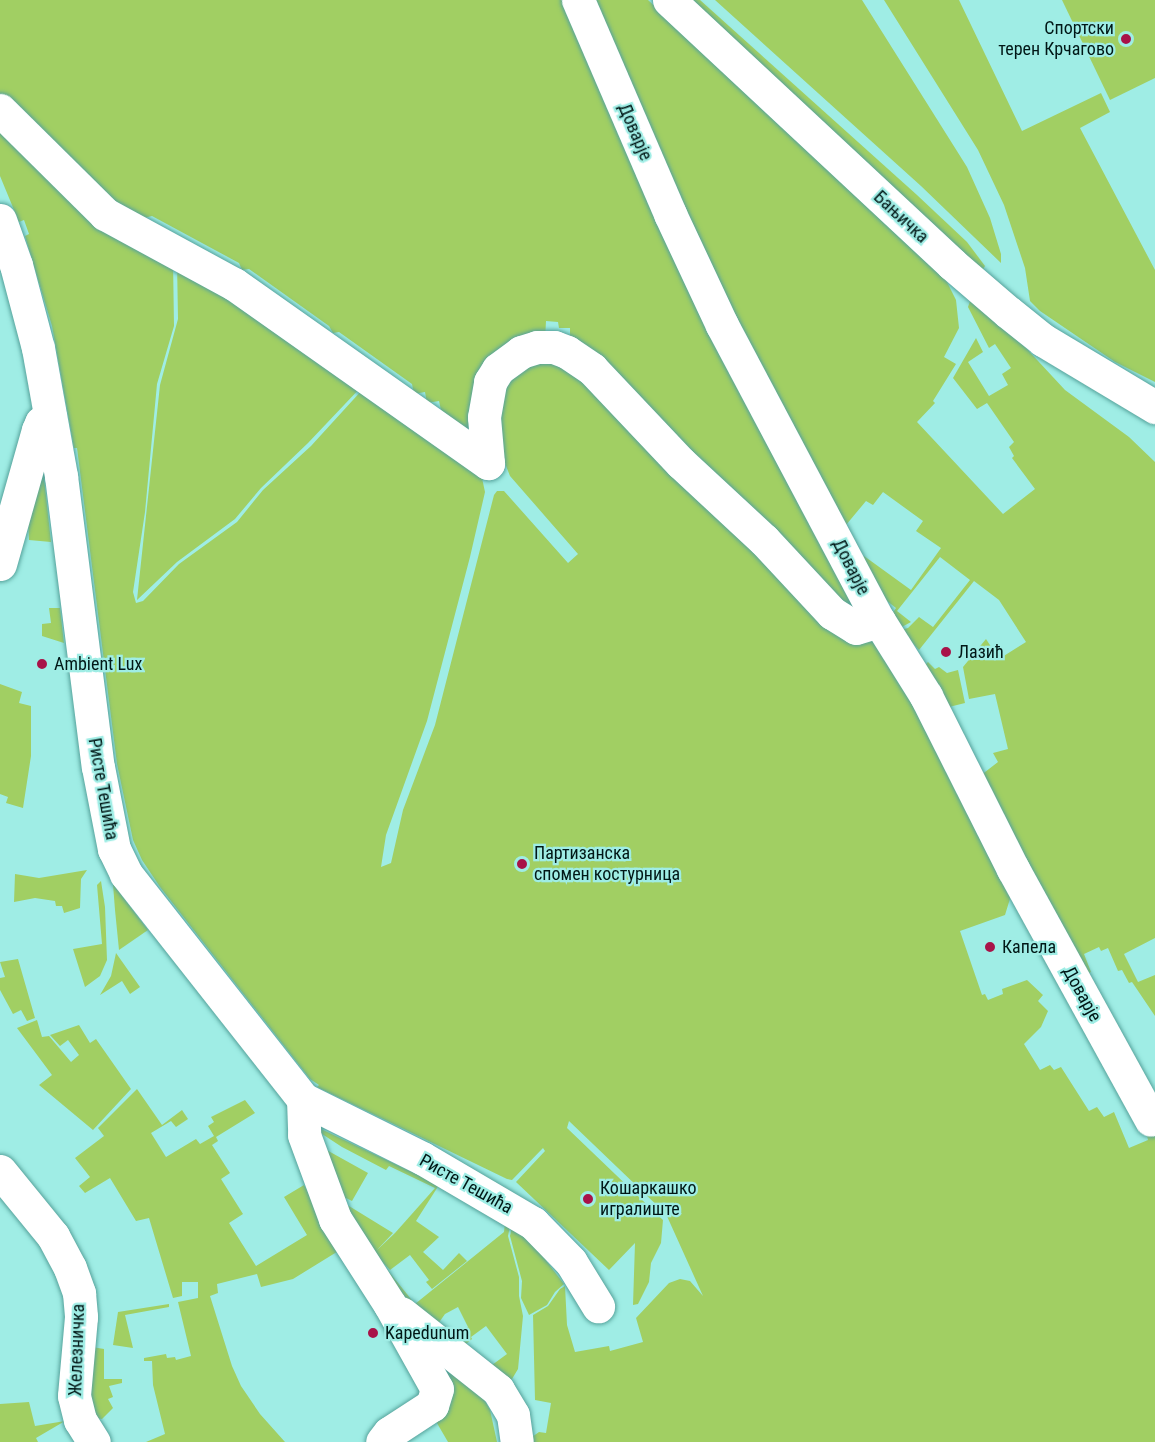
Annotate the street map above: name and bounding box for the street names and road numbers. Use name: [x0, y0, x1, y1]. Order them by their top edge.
street label: Доварје: [613, 100, 657, 164]
street label: Бањичка: [869, 186, 933, 248]
street label: Доварје: [828, 535, 874, 599]
street label: Ристе Тешића: [83, 736, 123, 842]
street label: Доварје: [1058, 963, 1106, 1025]
street label: Ристе Тешића: [416, 1150, 516, 1218]
street label: Железничка: [65, 1303, 89, 1397]

